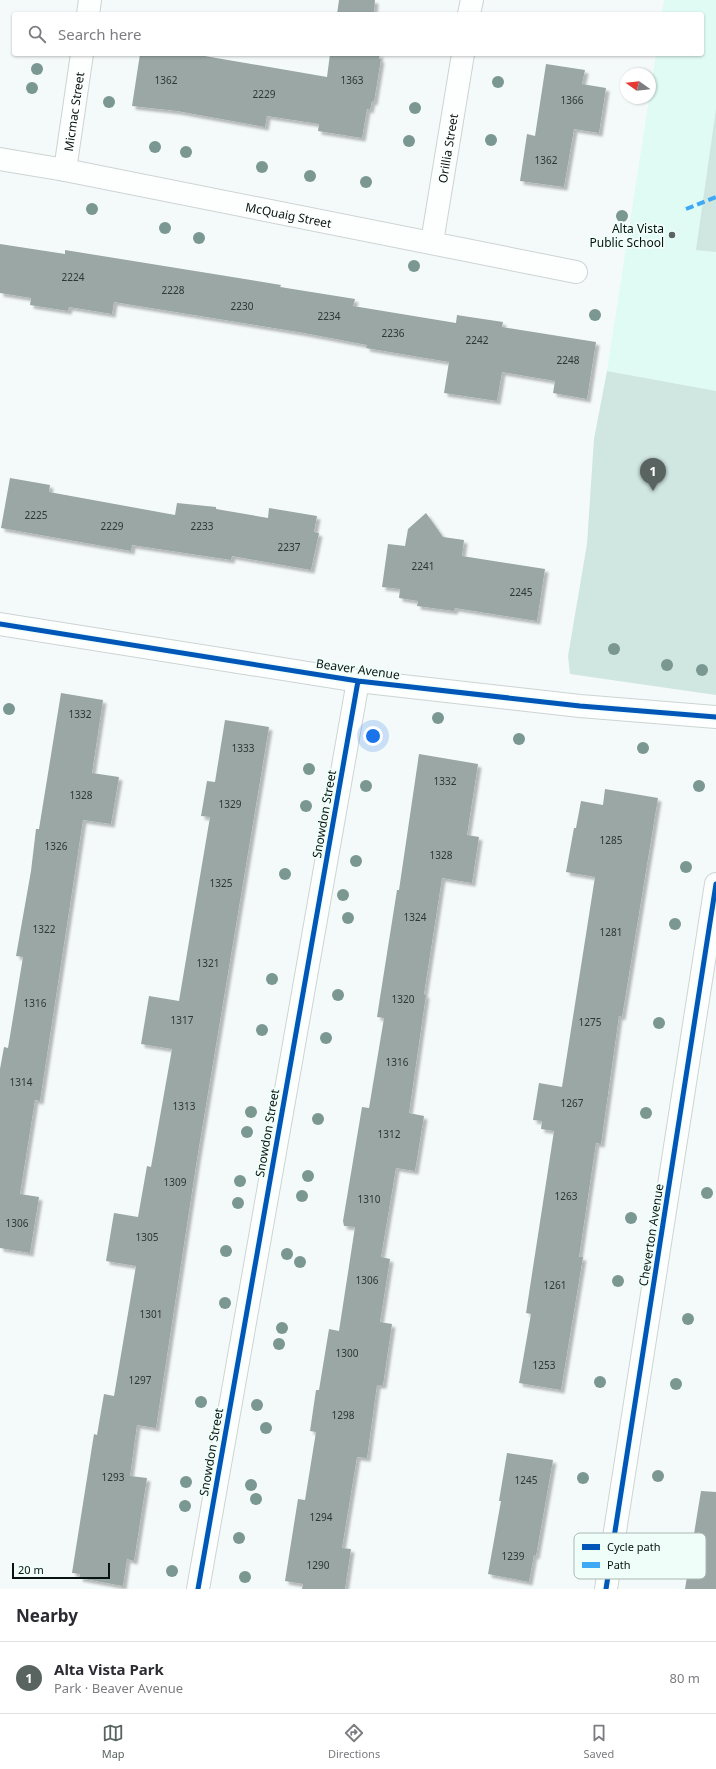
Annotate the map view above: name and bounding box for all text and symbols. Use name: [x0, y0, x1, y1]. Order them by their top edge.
search box: [12, 12, 704, 56]
icon: search: [26, 23, 48, 45]
text: Search here: [58, 24, 141, 44]
north arrow: [620, 68, 656, 104]
street label: Micmac Street: [59, 70, 88, 153]
house number: 1362: [155, 73, 178, 87]
house number: 1363: [341, 73, 364, 87]
house number: 2229: [253, 87, 276, 101]
house number: 1366: [561, 93, 584, 107]
street label: Orillia Street: [433, 112, 462, 184]
house number: 1362: [535, 153, 558, 167]
street label: McQuaig Street: [244, 198, 334, 232]
place label: Alta Vista Public School: [589, 220, 664, 251]
marker: Alta Vista Public School: [667, 230, 677, 240]
house number: 2224: [62, 270, 85, 284]
house number: 2228: [162, 283, 185, 297]
house number: 2230: [231, 299, 254, 313]
house number: 2234: [318, 309, 341, 323]
house number: 2236: [382, 326, 405, 340]
house number: 2242: [466, 333, 489, 347]
house number: 2248: [557, 353, 580, 367]
pin: 1: [640, 458, 666, 491]
house number: 2225: [25, 508, 48, 522]
house number: 2229: [101, 519, 124, 533]
house number: 2233: [191, 519, 214, 533]
house number: 2237: [278, 540, 301, 554]
house number: 2241: [412, 559, 434, 573]
house number: 2245: [510, 585, 533, 599]
street label: Beaver Avenue: [315, 655, 401, 683]
house number: 1332: [69, 707, 92, 721]
your location: [363, 726, 383, 746]
house number: 1333: [232, 741, 255, 755]
street label: Snowdon Street: [308, 768, 340, 859]
house number: 1332: [434, 774, 457, 788]
house number: 1328: [70, 788, 93, 802]
house number: 1329: [219, 797, 242, 811]
house number: 1285: [600, 833, 623, 847]
house number: 1326: [45, 839, 68, 853]
house number: 1328: [430, 848, 453, 862]
house number: 1325: [210, 876, 233, 890]
house number: 1324: [404, 910, 427, 924]
house number: 1322: [33, 922, 56, 936]
house number: 1281: [600, 925, 622, 939]
house number: 1321: [197, 956, 219, 970]
house number: 1320: [392, 992, 415, 1006]
house number: 1316: [24, 996, 47, 1010]
house number: 1317: [171, 1013, 194, 1027]
house number: 1275: [579, 1015, 602, 1029]
house number: 1316: [386, 1055, 409, 1069]
house number: 1314: [10, 1075, 33, 1089]
street label: Snowdon Street: [251, 1087, 283, 1178]
house number: 1267: [561, 1096, 584, 1110]
house number: 1313: [173, 1099, 196, 1113]
house number: 1312: [378, 1127, 401, 1141]
house number: 1309: [164, 1175, 187, 1189]
street label: Cheverton Avenue: [635, 1182, 668, 1287]
house number: 1263: [555, 1189, 578, 1203]
house number: 1310: [358, 1192, 381, 1206]
house number: 1306: [6, 1216, 29, 1230]
house number: 1305: [136, 1230, 159, 1244]
house number: 1306: [356, 1273, 379, 1287]
house number: 1261: [544, 1278, 566, 1292]
house number: 1301: [140, 1307, 162, 1321]
house number: 1300: [336, 1346, 359, 1360]
house number: 1253: [533, 1358, 556, 1372]
house number: 1297: [129, 1373, 152, 1387]
street label: Snowdon Street: [195, 1406, 227, 1497]
house number: 1298: [332, 1408, 355, 1422]
house number: 1293: [102, 1470, 125, 1484]
house number: 1245: [515, 1473, 538, 1487]
house number: 1294: [310, 1510, 333, 1524]
legend: [574, 1533, 706, 1579]
text: Cycle path: [607, 1539, 660, 1554]
house number: 1239: [502, 1549, 525, 1563]
text: Path: [607, 1557, 631, 1572]
house number: 1290: [307, 1558, 330, 1572]
scale bar: [12, 1561, 110, 1580]
text: 20 m: [18, 1562, 44, 1577]
text: Nearby: [16, 1604, 78, 1627]
text: Alta Vista Park: [54, 1659, 164, 1679]
text: 1: [25, 1669, 33, 1687]
text: 80 m: [670, 1669, 700, 1687]
text: Park · Beaver Avenue: [54, 1679, 183, 1697]
tab: Map: [102, 1722, 125, 1761]
tab: Directions: [328, 1722, 380, 1761]
tab: Saved: [584, 1722, 614, 1761]

